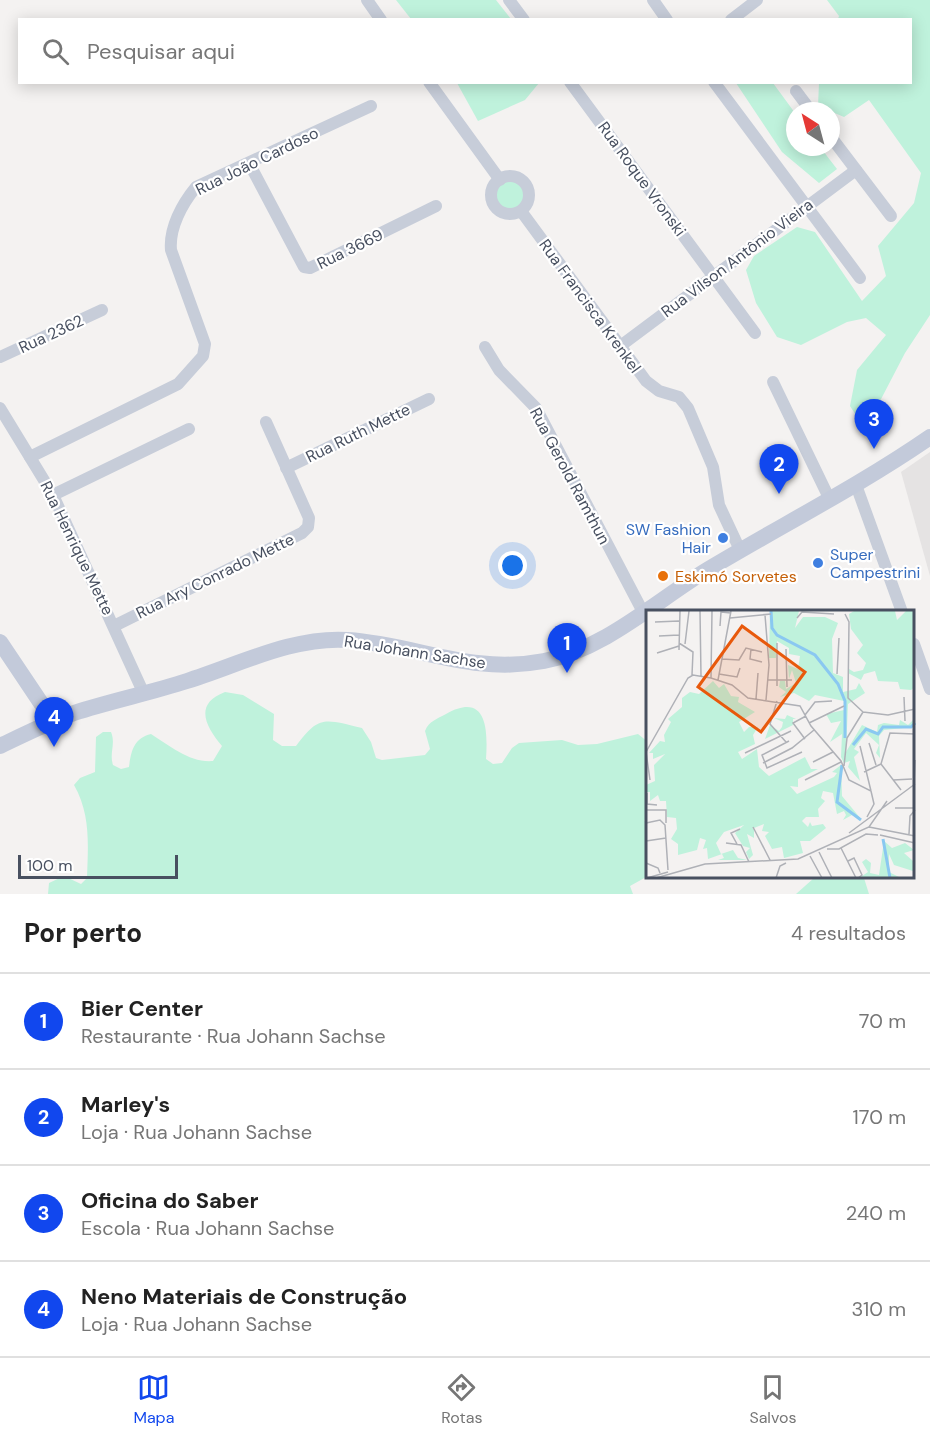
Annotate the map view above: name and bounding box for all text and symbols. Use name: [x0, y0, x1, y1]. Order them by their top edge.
search box: [18, 18, 912, 84]
icon: search: [39, 35, 72, 68]
text: Pesquisar aqui: [87, 37, 235, 66]
north arrow: [786, 102, 840, 156]
street label: Rua Roque Vronski: [593, 117, 691, 241]
street label: Rua João Cardoso: [192, 122, 322, 200]
street label: Rua Vilson Antônio Vieira: [657, 194, 817, 322]
street label: Rua 3669: [314, 224, 386, 274]
street label: Rua Francisca Krenkel: [534, 235, 646, 377]
street label: Rua 2362: [15, 310, 87, 358]
street label: Rua Ruth Mette: [302, 399, 414, 467]
pin: 3: [854, 400, 894, 449]
street label: Rua Gerold Ramthun: [525, 404, 615, 548]
pin: 2: [760, 444, 798, 494]
street label: Rua Henrique Mette: [35, 477, 119, 619]
place label: SW Fashion Hair: [626, 519, 711, 558]
street label: Rua Ary Conrado Mette: [132, 529, 298, 623]
marker: SW Fashion Hair: [716, 531, 730, 545]
place label: Super Campestrini: [830, 544, 920, 583]
your location: [498, 551, 527, 580]
marker: Super Campestrini: [811, 556, 825, 570]
place label: Eskimó Sorvetes: [675, 566, 797, 587]
marker: Eskimó Sorvetes: [656, 569, 670, 583]
inset map: [646, 610, 915, 879]
pin: 1: [548, 624, 586, 673]
street label: Rua Johann Sachse: [343, 630, 487, 674]
pin: 4: [34, 698, 74, 747]
scale bar: [18, 852, 178, 880]
text: 100 m: [27, 855, 72, 876]
text: Por perto: [24, 916, 142, 950]
text: 4 resultados: [791, 920, 906, 946]
text: Bier Center: [81, 994, 203, 1023]
text: 1: [40, 1008, 47, 1034]
text: 70 m: [859, 1008, 906, 1034]
text: Restaurante · Rua Johann Sachse: [81, 1023, 386, 1049]
text: Marley's: [81, 1090, 170, 1119]
text: 2: [38, 1104, 49, 1130]
text: 170 m: [853, 1104, 906, 1130]
text: Loja · Rua Johann Sachse: [81, 1119, 312, 1145]
text: Oficina do Saber: [81, 1186, 259, 1215]
text: 3: [37, 1200, 50, 1226]
text: 240 m: [846, 1200, 906, 1226]
text: Escola · Rua Johann Sachse: [81, 1215, 334, 1241]
text: Neno Materiais de Construção: [81, 1282, 407, 1311]
text: 4: [37, 1296, 50, 1322]
text: 310 m: [851, 1296, 906, 1322]
text: Loja · Rua Johann Sachse: [81, 1311, 312, 1337]
tab: Mapa: [133, 1371, 174, 1428]
tab: Rotas: [441, 1371, 482, 1428]
tab: Salvos: [749, 1371, 797, 1428]

